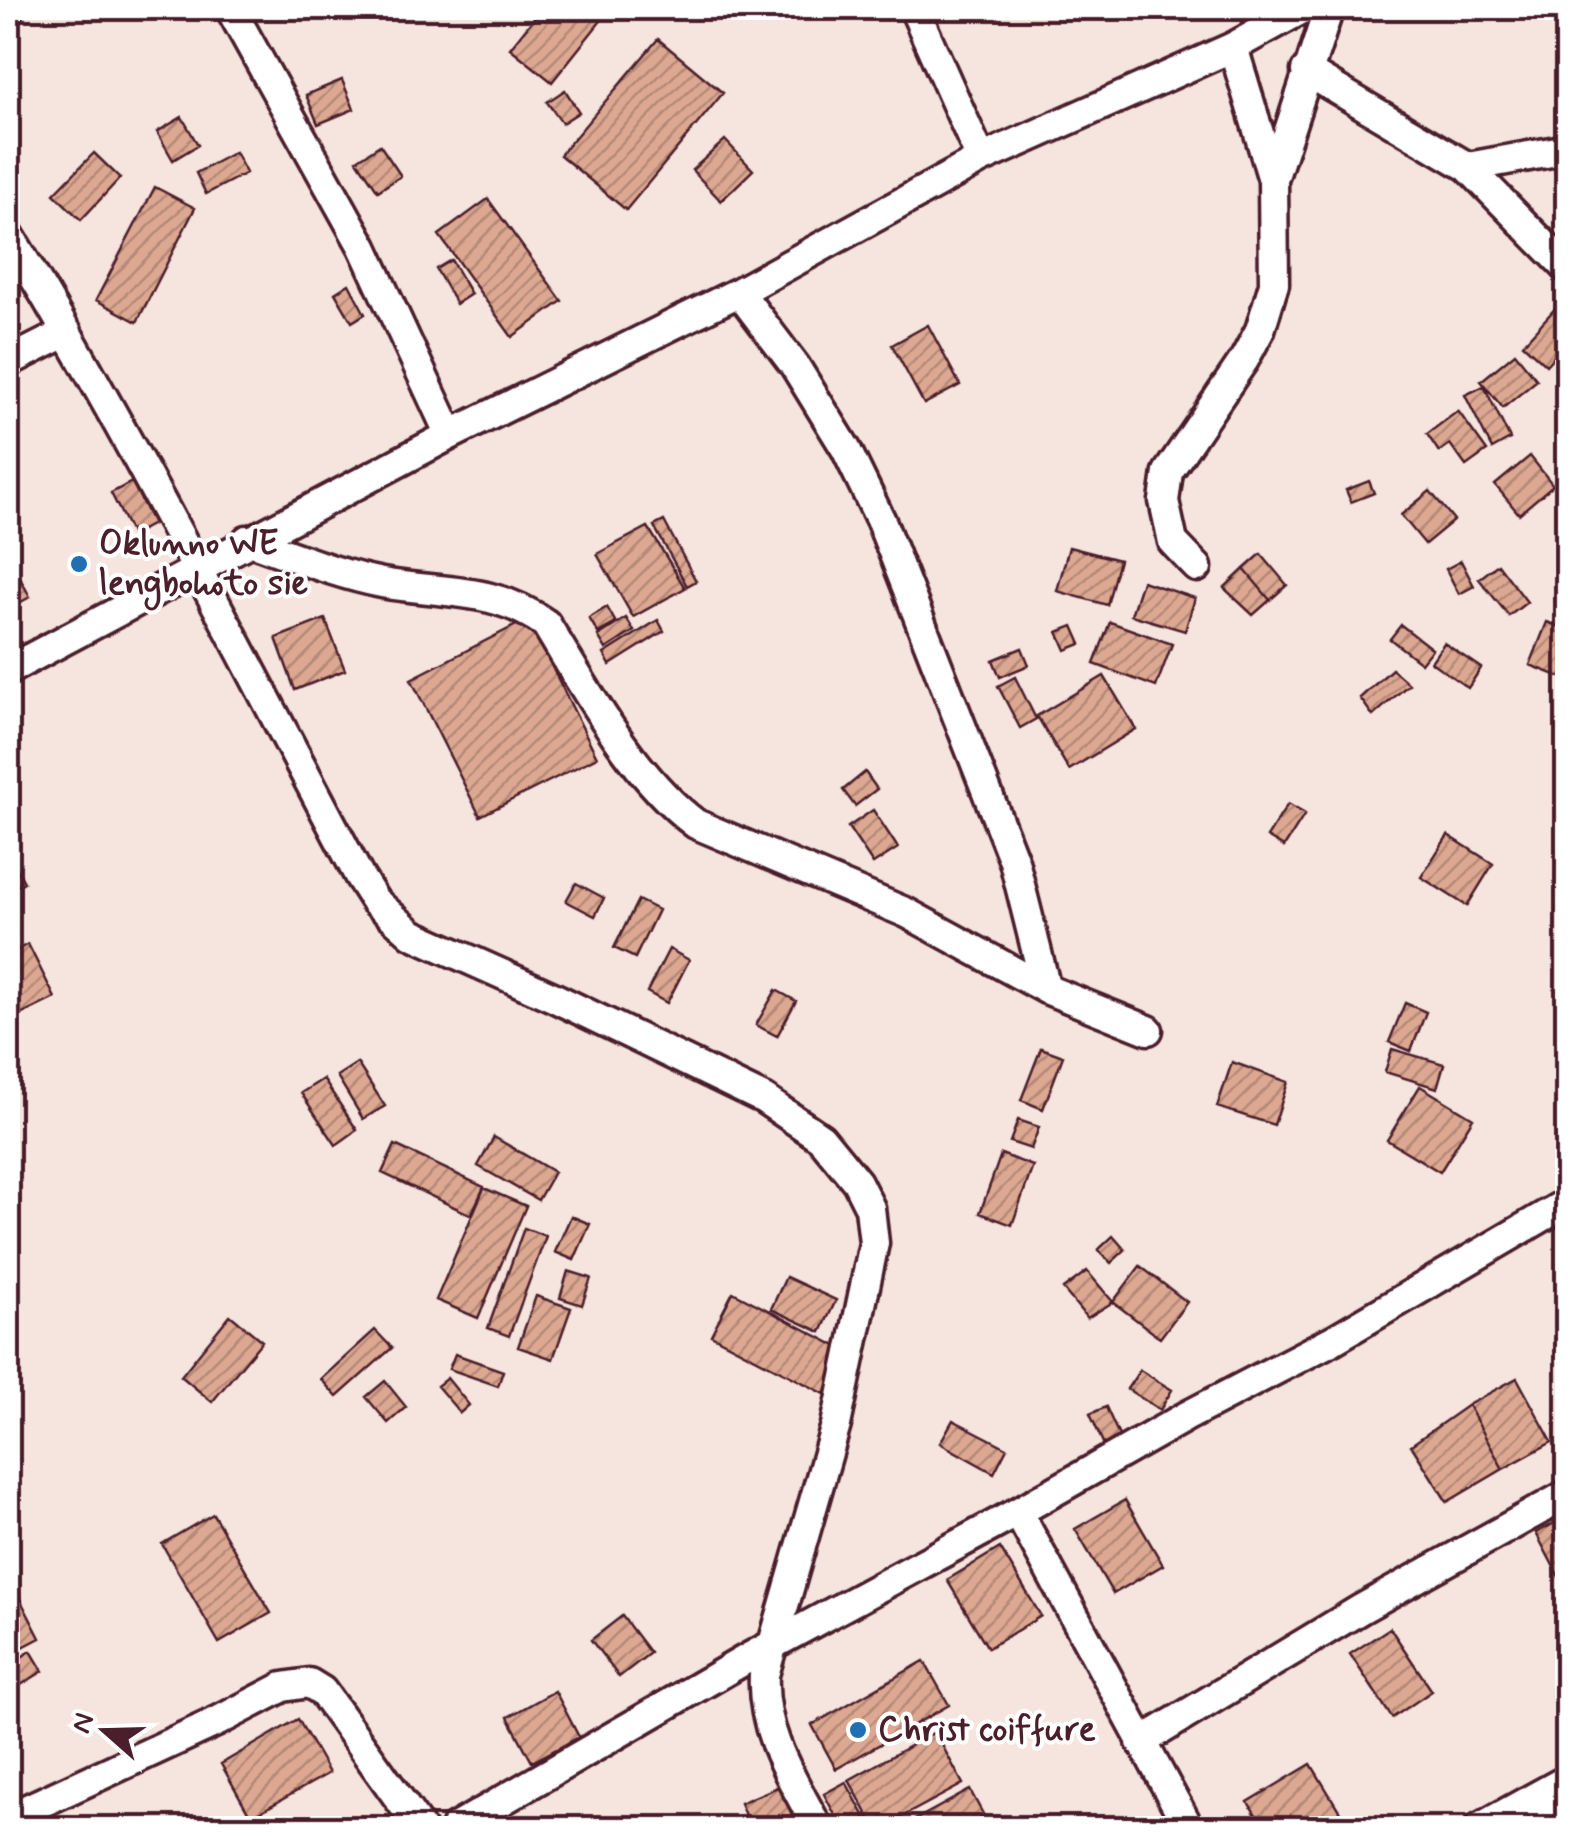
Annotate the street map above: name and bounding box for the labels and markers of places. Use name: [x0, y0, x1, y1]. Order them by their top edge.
place label: Oklunno WE lengbohoto sie: [99, 521, 309, 611]
marker: Oklunno WE lengbohoto sie: [68, 553, 90, 575]
place label: Christ coiffure: [878, 1707, 1096, 1753]
marker: Christ coiffure: [847, 1719, 869, 1741]

